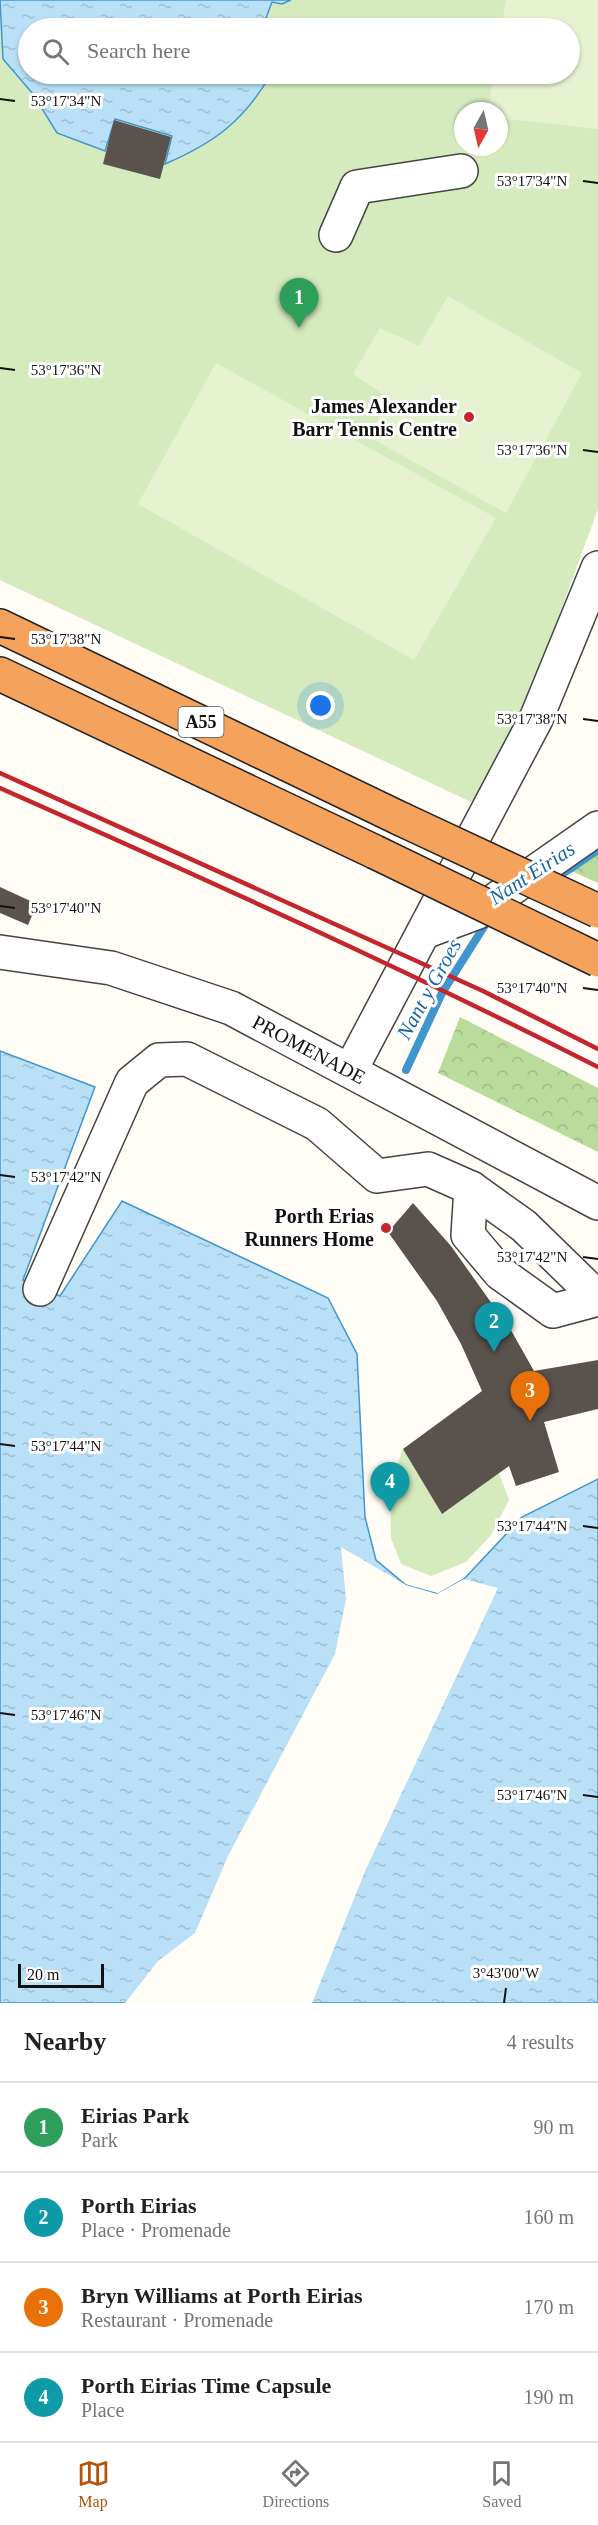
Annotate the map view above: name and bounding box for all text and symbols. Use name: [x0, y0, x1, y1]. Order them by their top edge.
search box: [18, 18, 580, 84]
icon: search: [39, 35, 72, 68]
text: Search here: [87, 38, 190, 63]
text: 53°17'34"N: [31, 93, 101, 109]
north arrow: [454, 102, 508, 156]
text: 53°17'34"N: [497, 173, 567, 189]
pin: 1: [280, 278, 318, 328]
text: 53°17'36"N: [31, 362, 101, 378]
place label: James Alexander Barr Tennis Centre: [292, 395, 457, 440]
marker: James Alexander Barr Tennis Centre: [462, 410, 476, 424]
text: 53°17'36"N: [497, 442, 567, 458]
text: 53°17'38"N: [31, 631, 101, 647]
your location: [306, 691, 335, 720]
road number: A55: [178, 707, 224, 737]
text: 53°17'38"N: [497, 711, 567, 727]
water label: Nant Eirias: [484, 836, 579, 910]
text: 53°17'40"N: [31, 900, 101, 916]
water label: Nant y Groes: [391, 935, 466, 1044]
text: 53°17'40"N: [497, 980, 567, 996]
street label: PROMENADE: [249, 1011, 369, 1088]
text: 53°17'42"N: [31, 1169, 101, 1185]
place label: Porth Erias Runners Home: [245, 1205, 374, 1250]
marker: Porth Erias Runners Home: [379, 1221, 393, 1235]
text: 53°17'42"N: [497, 1249, 567, 1265]
pin: 2: [474, 1302, 514, 1352]
pin: 3: [510, 1372, 550, 1421]
text: 53°17'44"N: [31, 1438, 101, 1454]
pin: 4: [370, 1462, 410, 1512]
text: 53°17'44"N: [497, 1518, 567, 1534]
text: 53°17'46"N: [31, 1707, 101, 1723]
text: 53°17'46"N: [497, 1787, 567, 1803]
scale bar: [18, 1961, 104, 1988]
text: 3°43'00"W: [473, 1965, 540, 1981]
text: 20 m: [27, 1966, 59, 1983]
text: Nearby: [24, 2027, 106, 2056]
text: 4 results: [507, 2031, 574, 2053]
text: Eirias Park: [81, 2103, 189, 2128]
text: 1: [39, 2116, 49, 2138]
text: 90 m: [533, 2116, 574, 2138]
text: Park: [81, 2129, 118, 2151]
text: Porth Eirias: [81, 2193, 197, 2218]
text: 2: [39, 2206, 49, 2228]
text: 160 m: [523, 2206, 574, 2228]
text: Place · Promenade: [81, 2219, 231, 2241]
text: Bryn Williams at Porth Eirias: [81, 2283, 363, 2308]
text: 3: [39, 2296, 49, 2318]
text: 170 m: [523, 2296, 574, 2318]
text: Restaurant · Promenade: [81, 2309, 273, 2331]
text: Porth Eirias Time Capsule: [81, 2373, 331, 2398]
text: 4: [39, 2386, 49, 2408]
text: 190 m: [523, 2386, 574, 2408]
text: Place: [81, 2399, 124, 2421]
tab: Map: [77, 2457, 110, 2511]
tab: Directions: [263, 2457, 329, 2511]
tab: Saved: [482, 2457, 521, 2511]

